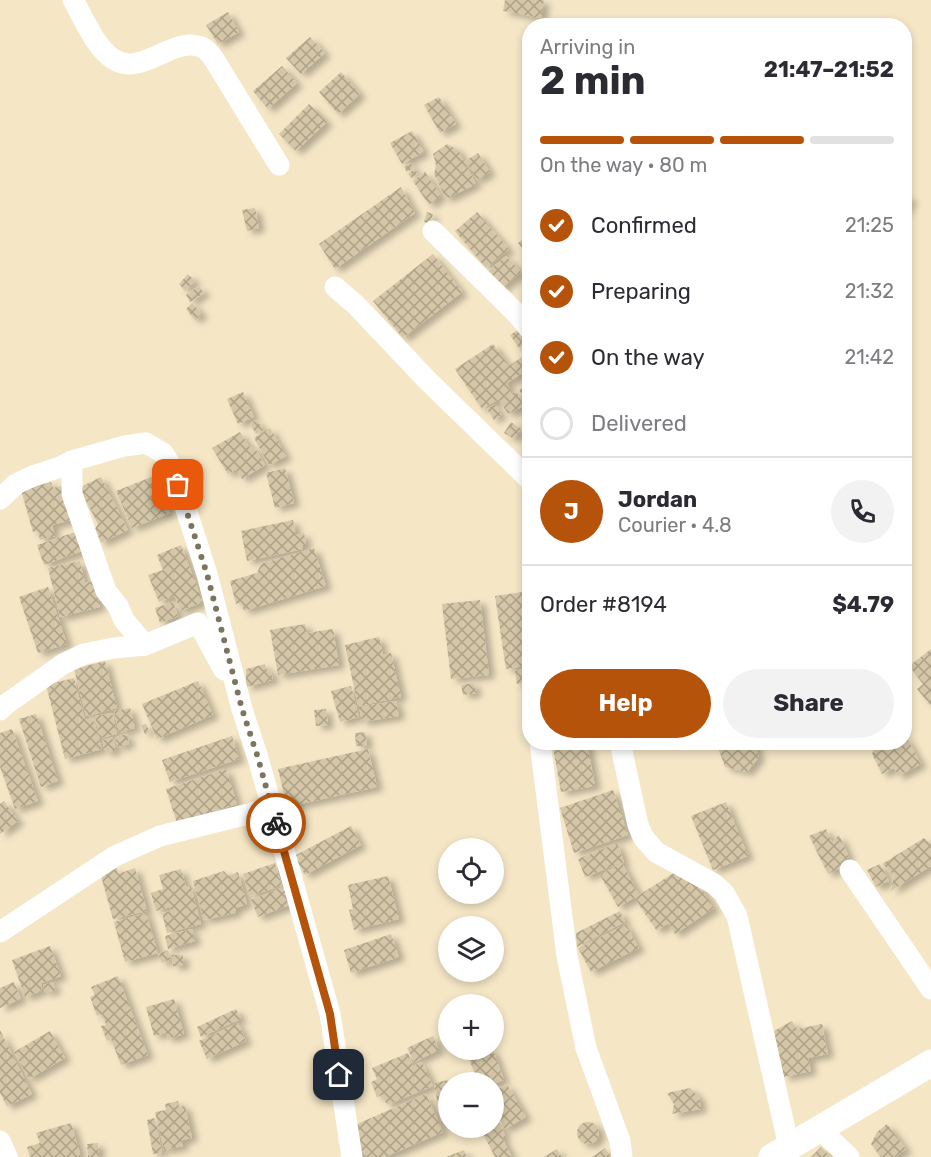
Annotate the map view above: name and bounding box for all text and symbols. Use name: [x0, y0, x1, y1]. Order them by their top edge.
text: Arriving in: [540, 35, 635, 59]
text: 21:47–21:52: [764, 56, 894, 83]
text: 2 min: [540, 58, 646, 104]
text: On the way · 80 m: [540, 153, 707, 177]
icon: check: [540, 209, 573, 242]
text: Confirmed: [591, 212, 697, 239]
text: 21:25: [845, 213, 894, 237]
icon: check: [540, 275, 573, 308]
text: Preparing: [591, 278, 691, 305]
text: 21:32: [845, 279, 894, 303]
icon: check: [540, 341, 573, 374]
text: On the way: [591, 344, 705, 371]
text: 21:42: [844, 345, 894, 369]
text: Delivered: [591, 410, 687, 437]
pin: [152, 459, 203, 510]
icon: bag: [161, 468, 194, 501]
button: phone: [831, 480, 894, 543]
text: Jordan: [618, 486, 697, 513]
text: J: [564, 498, 579, 525]
text: Courier · 4.8: [618, 513, 732, 537]
text: Order #8194: [540, 591, 667, 618]
text: $4.79: [832, 591, 894, 618]
button: Help: [540, 669, 711, 738]
button: Share: [723, 669, 894, 738]
courier: [246, 793, 306, 853]
icon: bike: [260, 807, 293, 840]
map controls: [438, 838, 504, 1138]
button: locate: [438, 838, 504, 904]
button: layers: [438, 916, 504, 982]
button: +: [438, 994, 504, 1060]
pin: [313, 1049, 364, 1100]
icon: home: [322, 1058, 355, 1091]
button: −: [438, 1072, 504, 1138]

